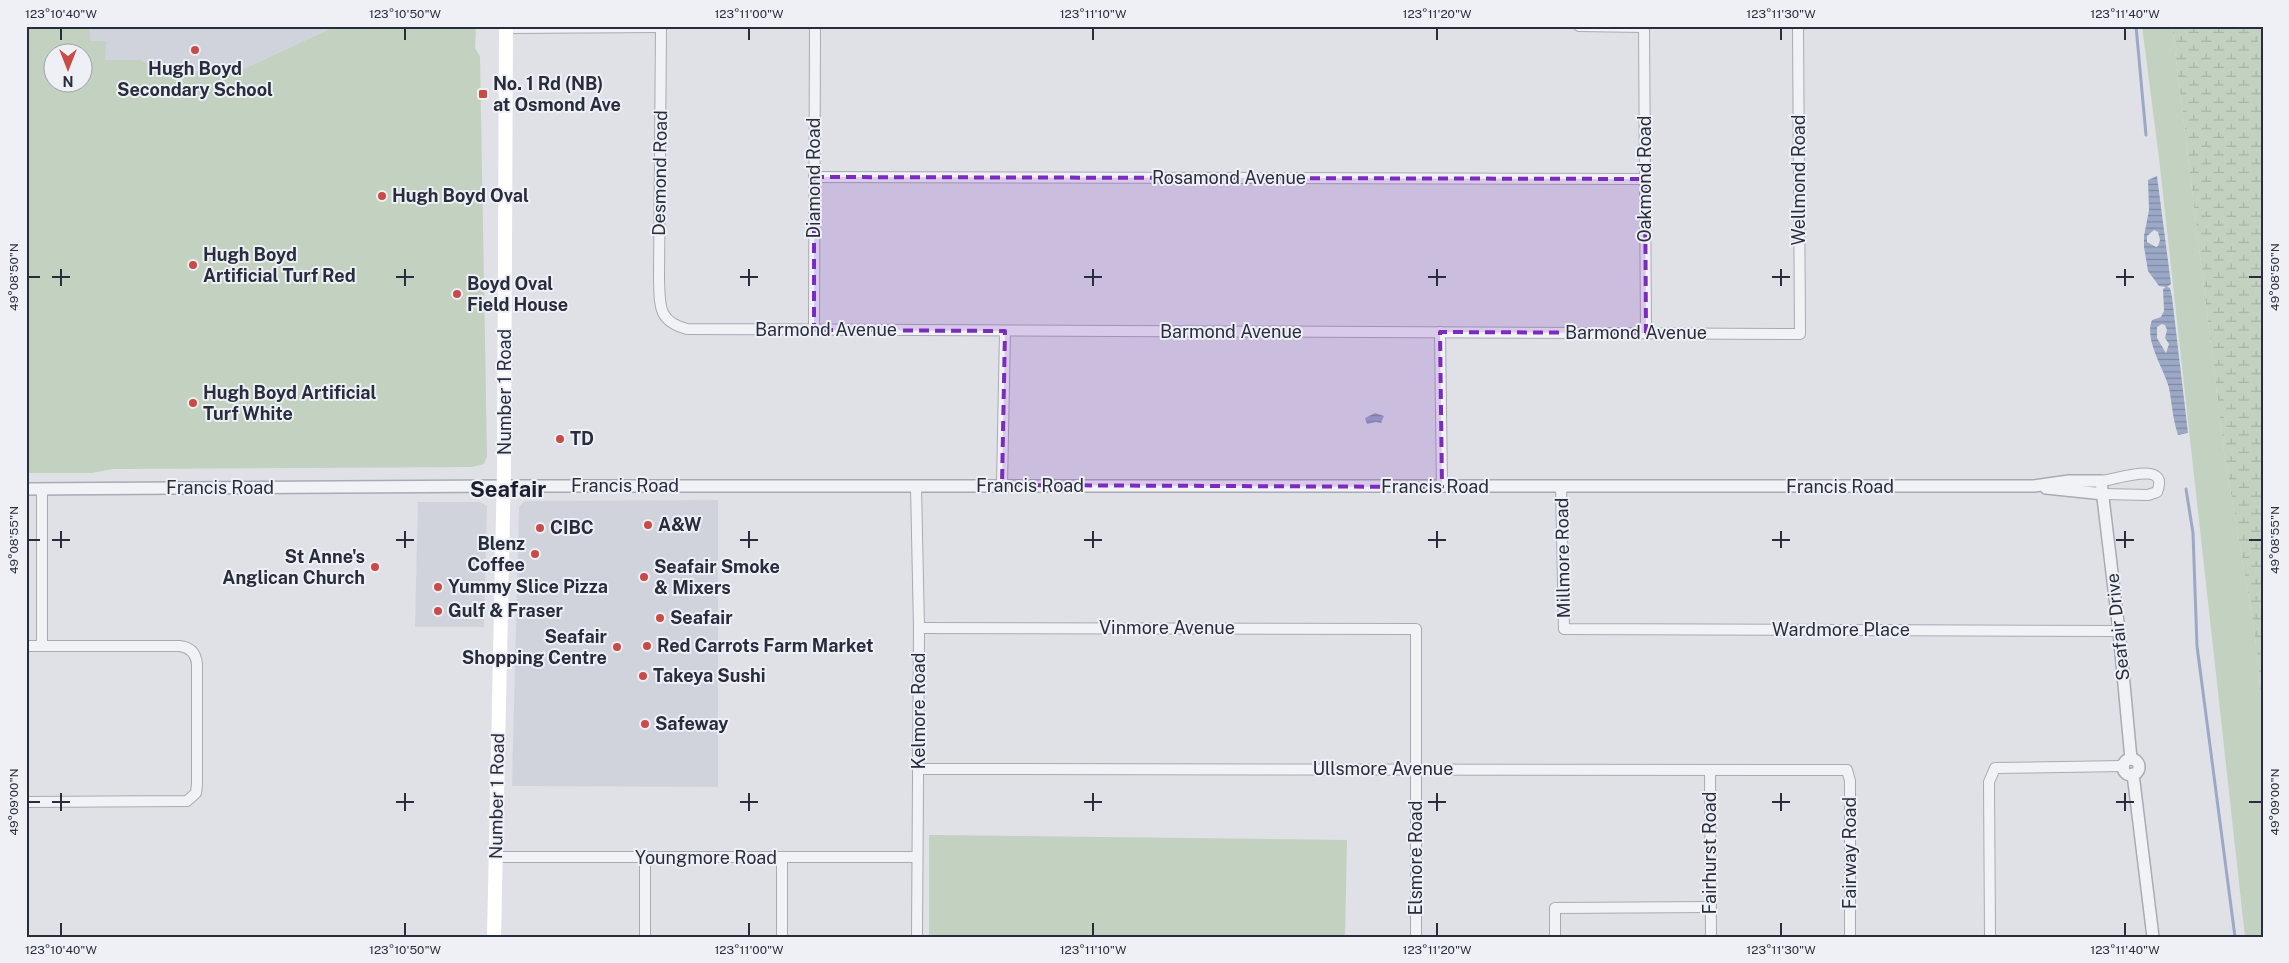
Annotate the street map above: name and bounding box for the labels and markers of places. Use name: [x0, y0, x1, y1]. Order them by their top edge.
marker: Hugh Boyd Secondary School: [189, 44, 201, 56]
place label: Hugh Boyd Secondary School: [117, 58, 273, 100]
place label: No. 1 Rd (NB) at Osmond Ave: [493, 73, 621, 115]
marker: No. 1 Rd (NB) at Osmond Ave: [477, 88, 489, 100]
place label: Hugh Boyd Oval: [392, 185, 529, 206]
marker: Hugh Boyd Oval: [376, 190, 388, 202]
place label: Hugh Boyd Artificial Turf Red: [203, 244, 356, 286]
marker: Hugh Boyd Artificial Turf Red: [187, 259, 199, 271]
place label: Boyd Oval Field House: [467, 273, 568, 315]
marker: Boyd Oval Field House: [451, 288, 463, 300]
place label: Hugh Boyd Artificial Turf White: [203, 382, 376, 424]
marker: Hugh Boyd Artificial Turf White: [187, 397, 199, 409]
place label: TD: [570, 428, 594, 449]
marker: TD: [554, 433, 566, 445]
place label: A&W: [658, 514, 702, 535]
place label: CIBC: [550, 517, 594, 538]
marker: A&W: [642, 519, 654, 531]
marker: CIBC: [534, 522, 546, 534]
place label: Blenz Coffee: [467, 533, 525, 575]
place label: St Anne's Anglican Church: [222, 546, 365, 588]
marker: Blenz Coffee: [529, 548, 541, 560]
place label: Seafair Smoke & Mixers: [654, 556, 780, 598]
marker: St Anne's Anglican Church: [369, 561, 381, 573]
marker: Seafair Smoke & Mixers: [638, 571, 650, 583]
place label: Yummy Slice Pizza: [448, 576, 608, 597]
marker: Yummy Slice Pizza: [432, 581, 444, 593]
place label: Gulf & Fraser: [448, 600, 564, 621]
marker: Gulf & Fraser: [432, 605, 444, 617]
place label: Seafair: [670, 607, 733, 628]
marker: Seafair: [654, 612, 666, 624]
place label: Seafair Shopping Centre: [462, 626, 608, 668]
place label: Red Carrots Farm Market: [657, 635, 873, 656]
marker: Red Carrots Farm Market: [641, 640, 653, 652]
marker: Seafair Shopping Centre: [611, 641, 623, 653]
place label: Takeya Sushi: [653, 665, 765, 686]
marker: Takeya Sushi: [637, 670, 649, 682]
place label: Safeway: [655, 713, 728, 734]
marker: Safeway: [639, 718, 651, 730]

